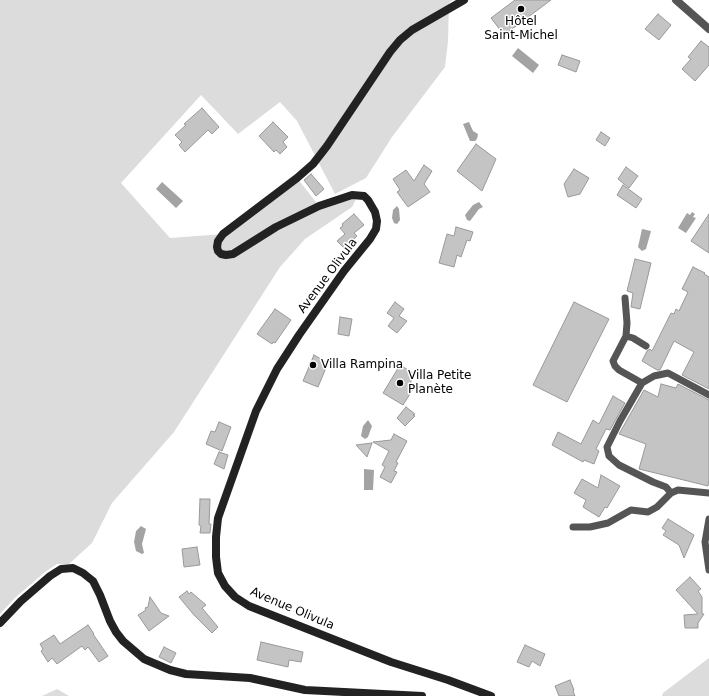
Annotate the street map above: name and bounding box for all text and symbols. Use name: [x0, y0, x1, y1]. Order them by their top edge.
marker: Hôtel Saint-Michel: [516, 4, 526, 14]
place label: Hôtel Saint-Michel: [484, 15, 558, 43]
street label: Avenue Olivula: [295, 236, 361, 316]
place label: Villa Rampina: [321, 358, 403, 372]
marker: Villa Rampina: [308, 360, 318, 370]
place label: Villa Petite Planète: [408, 369, 471, 397]
marker: Villa Petite Planète: [395, 378, 405, 388]
street label: Avenue Olivula: [248, 585, 336, 633]

